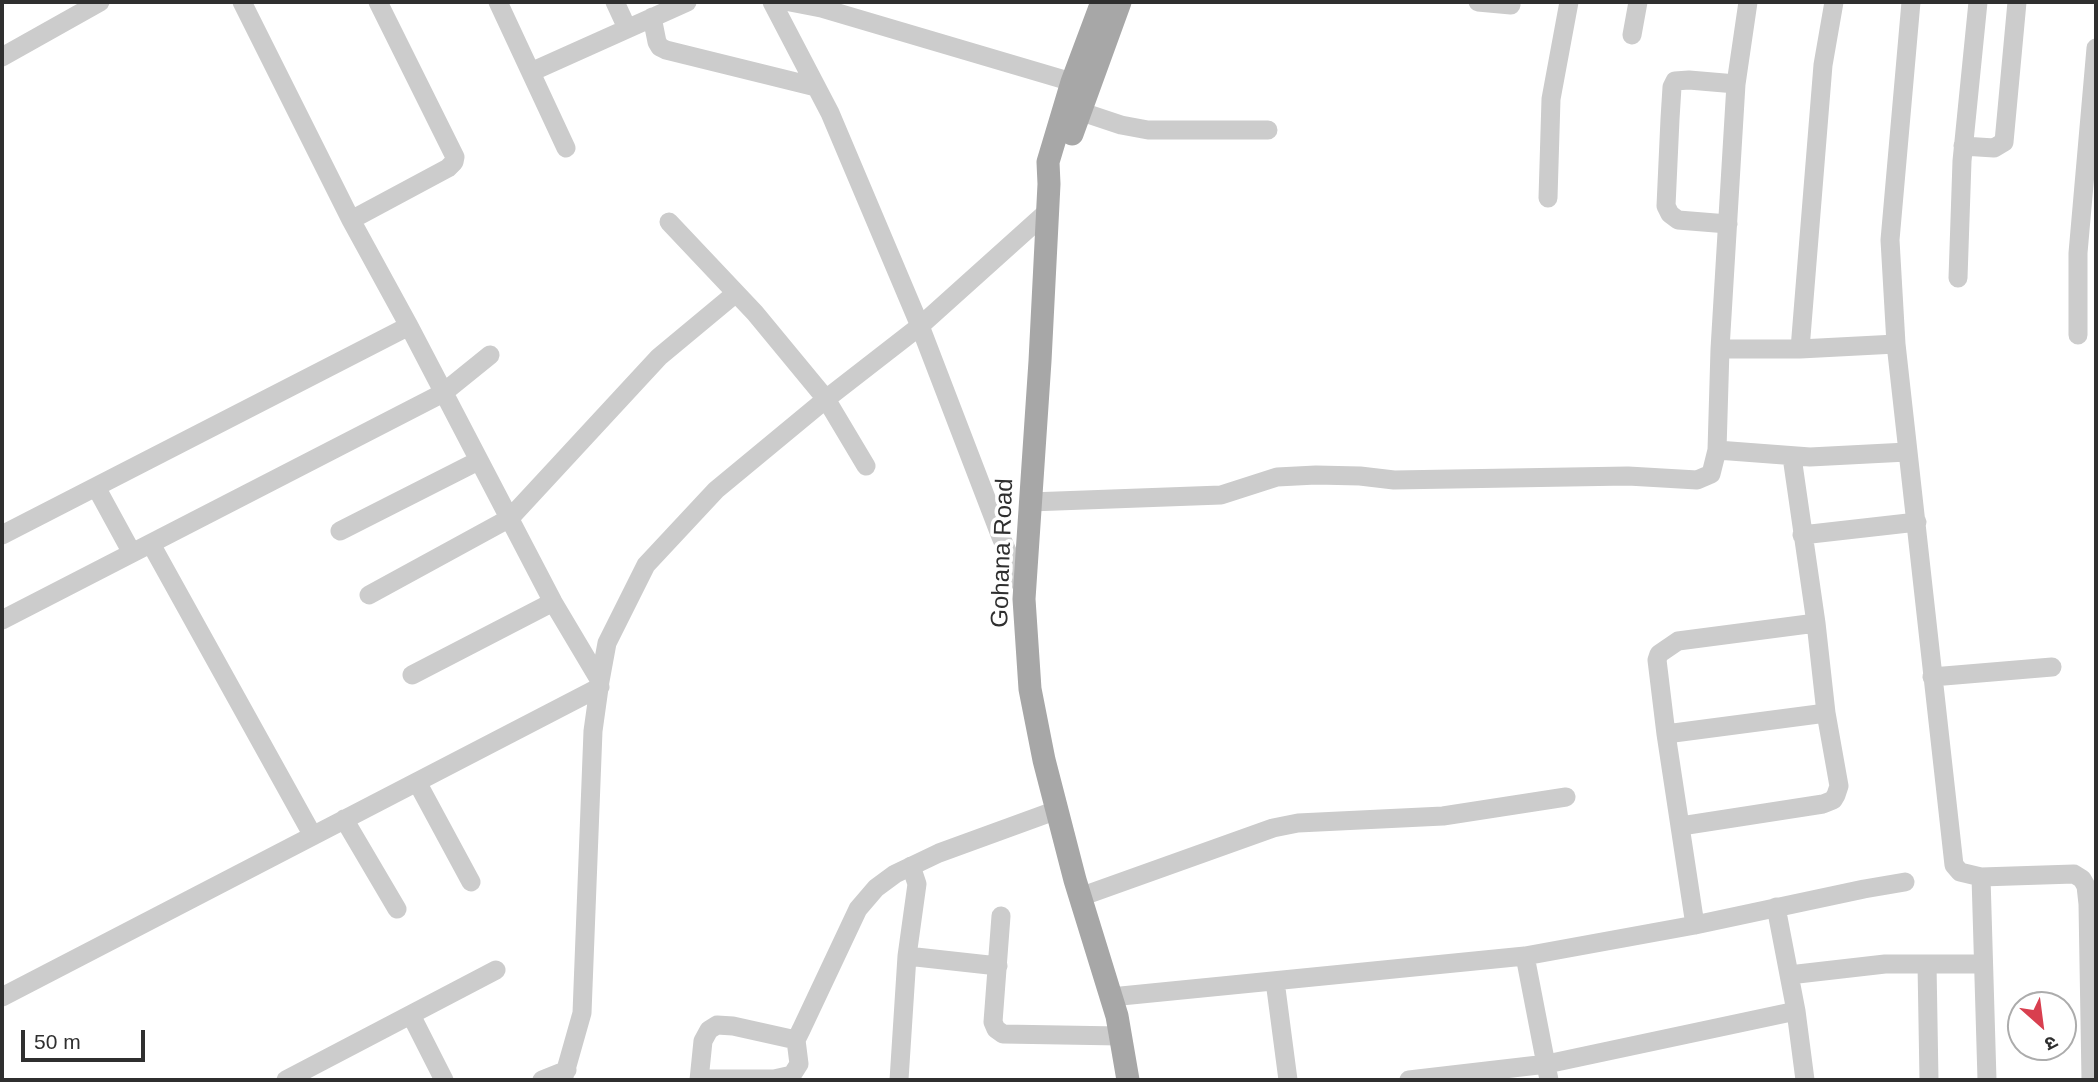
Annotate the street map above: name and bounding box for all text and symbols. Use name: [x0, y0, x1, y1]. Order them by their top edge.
street label: Gohana Road: [986, 478, 1020, 628]
north arrow: [2007, 991, 2077, 1061]
scale bar: [24, 1016, 149, 1060]
text: 50 m: [34, 1030, 81, 1053]
text: उ: [2041, 1031, 2061, 1055]

